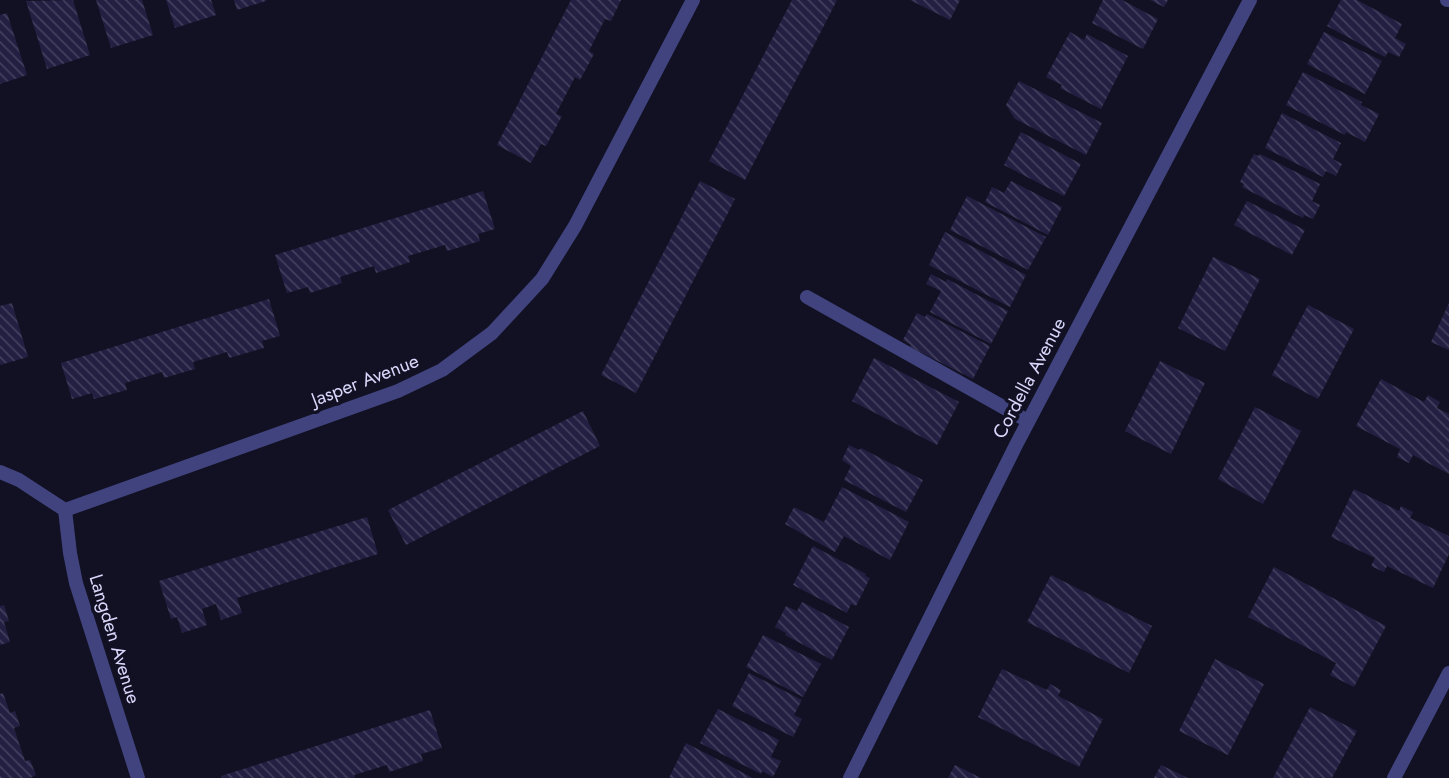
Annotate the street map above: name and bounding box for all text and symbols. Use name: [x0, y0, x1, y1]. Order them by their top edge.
street label: Cordella Avenue: [986, 313, 1072, 443]
street label: Jasper Avenue: [304, 347, 423, 414]
street label: Langden Avenue: [83, 571, 148, 707]

